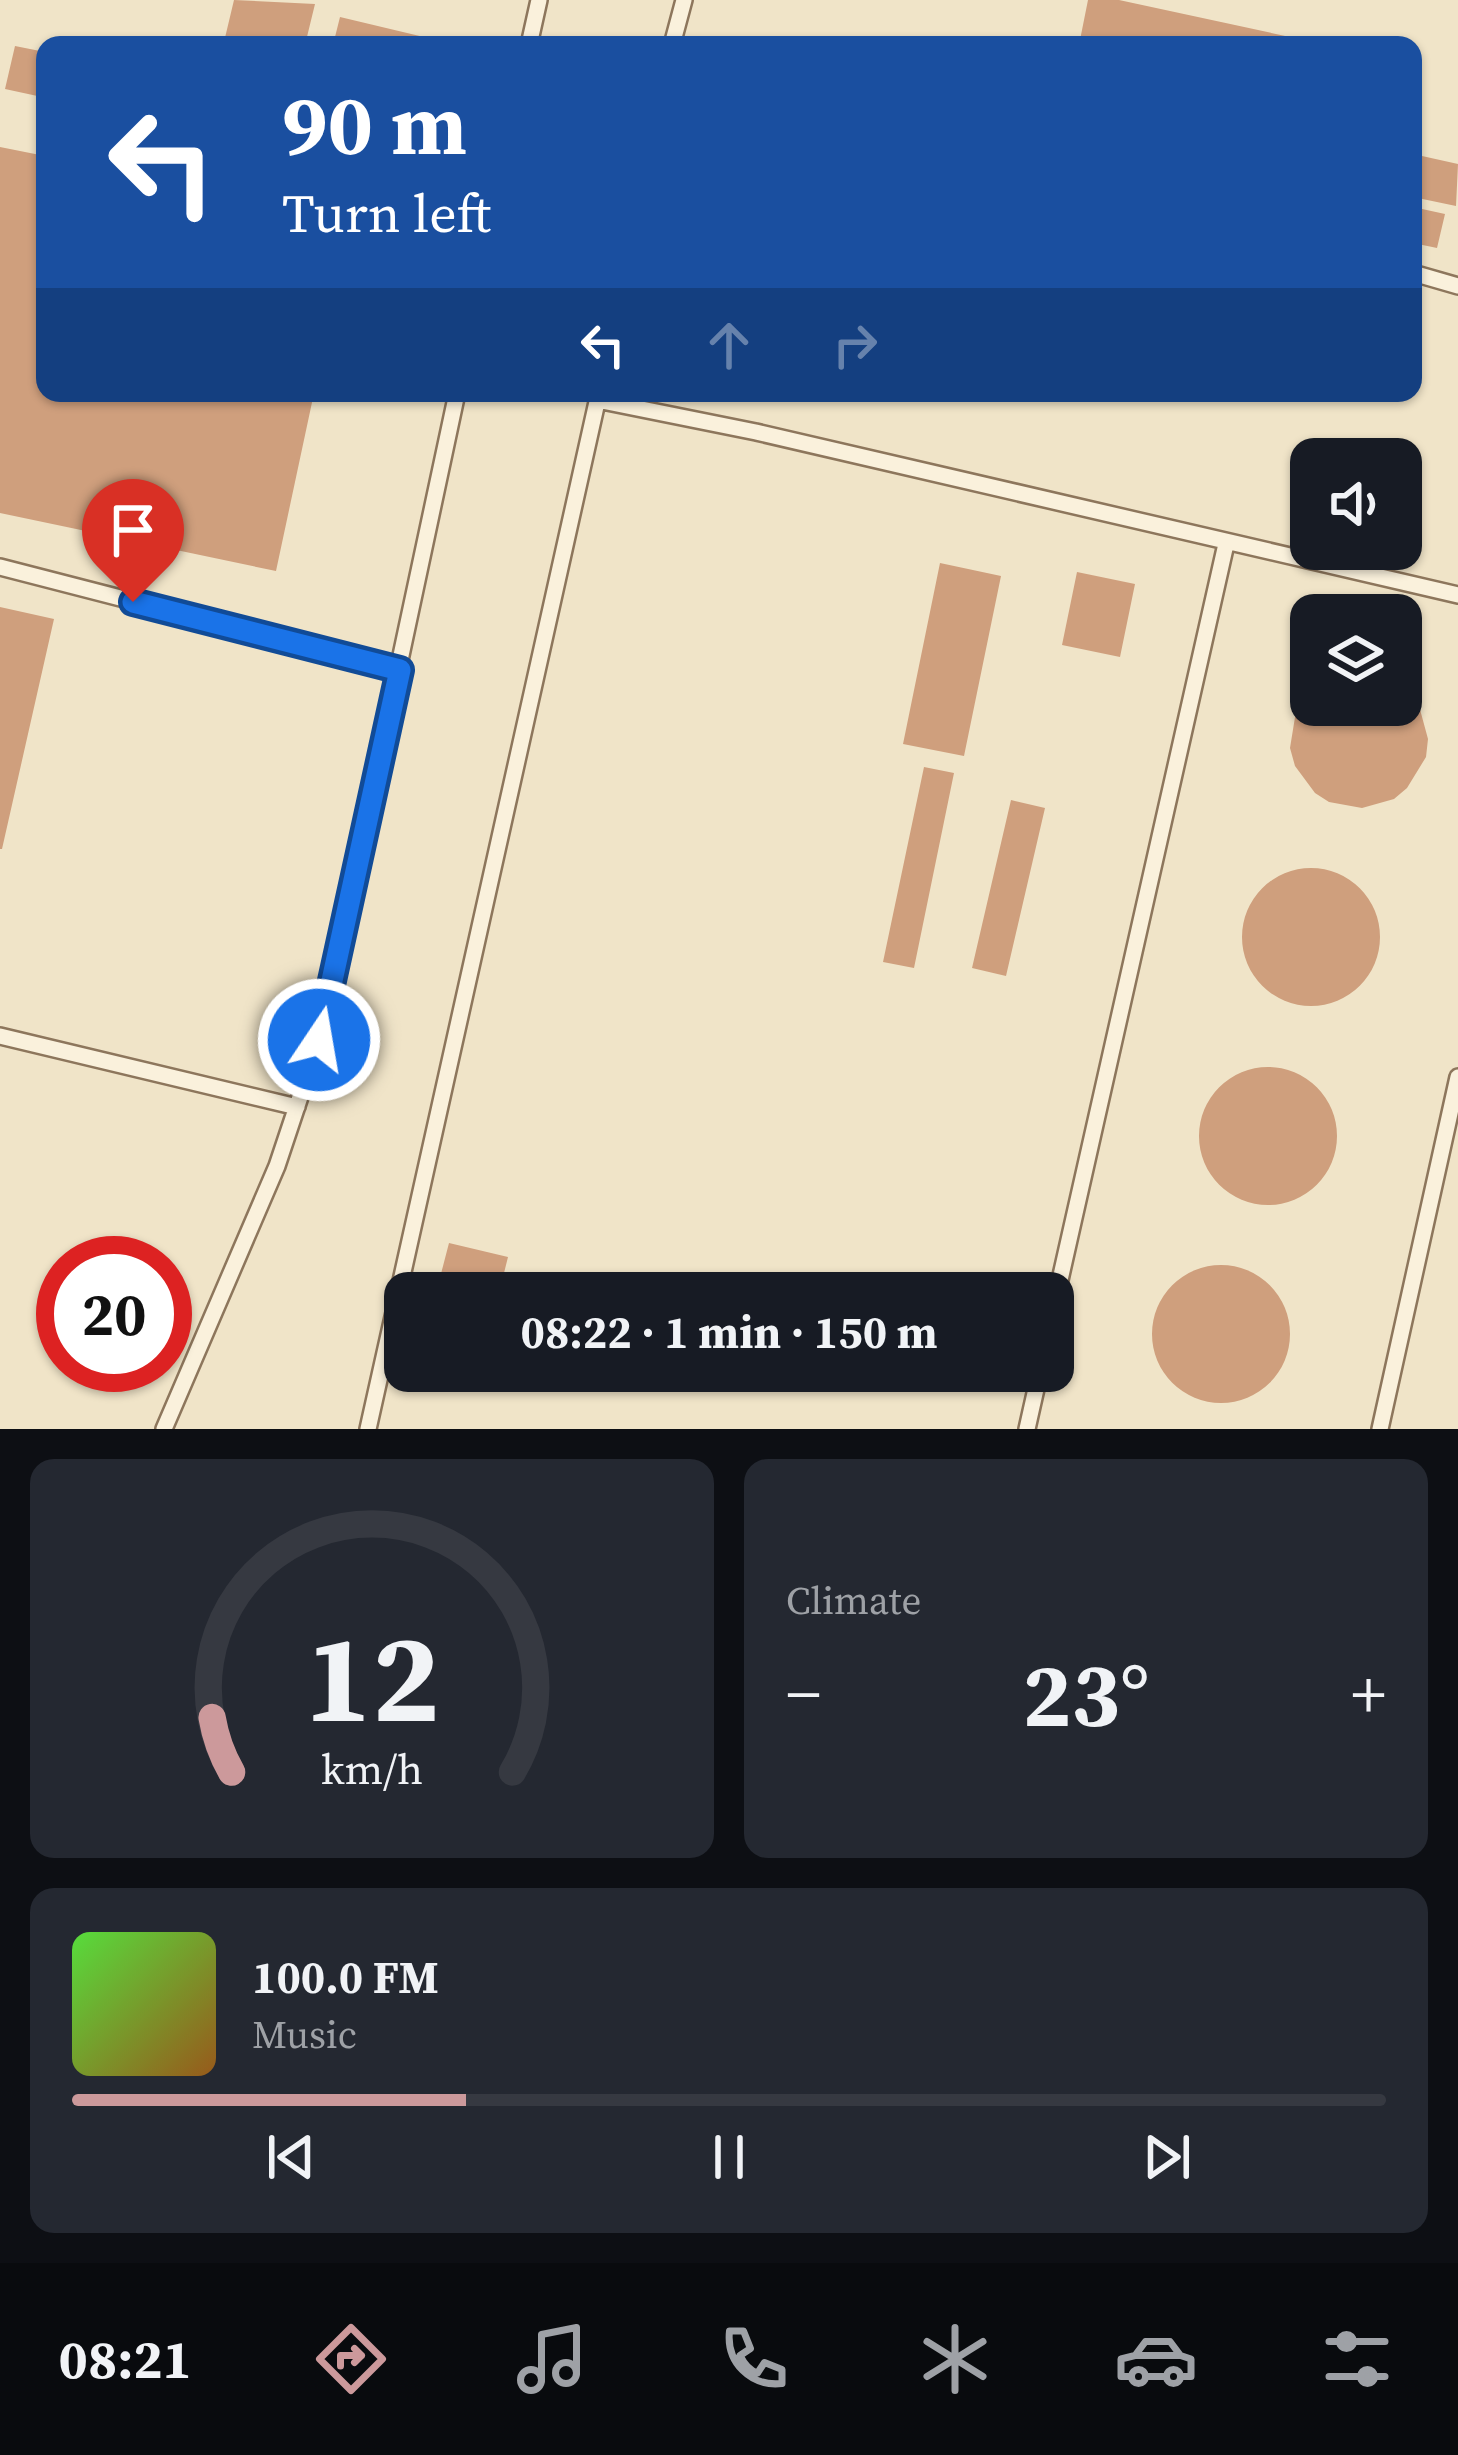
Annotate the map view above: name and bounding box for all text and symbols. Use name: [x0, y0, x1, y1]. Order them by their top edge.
text: 90 m: [282, 67, 467, 182]
icon: left: [84, 84, 240, 240]
text: Turn left: [282, 176, 491, 250]
icon: left: [570, 312, 636, 378]
icon: ahead: [696, 312, 762, 378]
icon: right: [822, 312, 888, 378]
map controls: [1290, 438, 1422, 726]
button: sound: [1290, 438, 1422, 570]
pin: [82, 479, 184, 602]
icon: arrive: [100, 497, 166, 563]
button: layers: [1290, 594, 1422, 726]
position arrow: [256, 977, 382, 1103]
speed limit sign: 20: [36, 1236, 192, 1392]
text: 08:22 · 1 min · 150 m: [521, 1301, 937, 1363]
text: Climate: [786, 1574, 921, 1627]
text: 12: [304, 1592, 440, 1763]
text: 23°: [1022, 1633, 1150, 1756]
text: −: [786, 1649, 821, 1739]
text: +: [1351, 1649, 1386, 1739]
text: km/h: [321, 1739, 423, 1797]
text: 100.0 FM: [252, 1946, 439, 2008]
text: Music: [252, 2008, 357, 2061]
icon: previous: [258, 2124, 324, 2190]
icon: pause: [696, 2124, 762, 2190]
icon: next: [1134, 2124, 1200, 2190]
icon: directions: [309, 2317, 393, 2401]
icon: music: [510, 2317, 594, 2401]
icon: phone: [712, 2317, 796, 2401]
icon: climate: [913, 2317, 997, 2401]
icon: car: [1114, 2317, 1198, 2401]
icon: filters: [1315, 2317, 1399, 2401]
text: 08:21: [59, 2322, 192, 2396]

